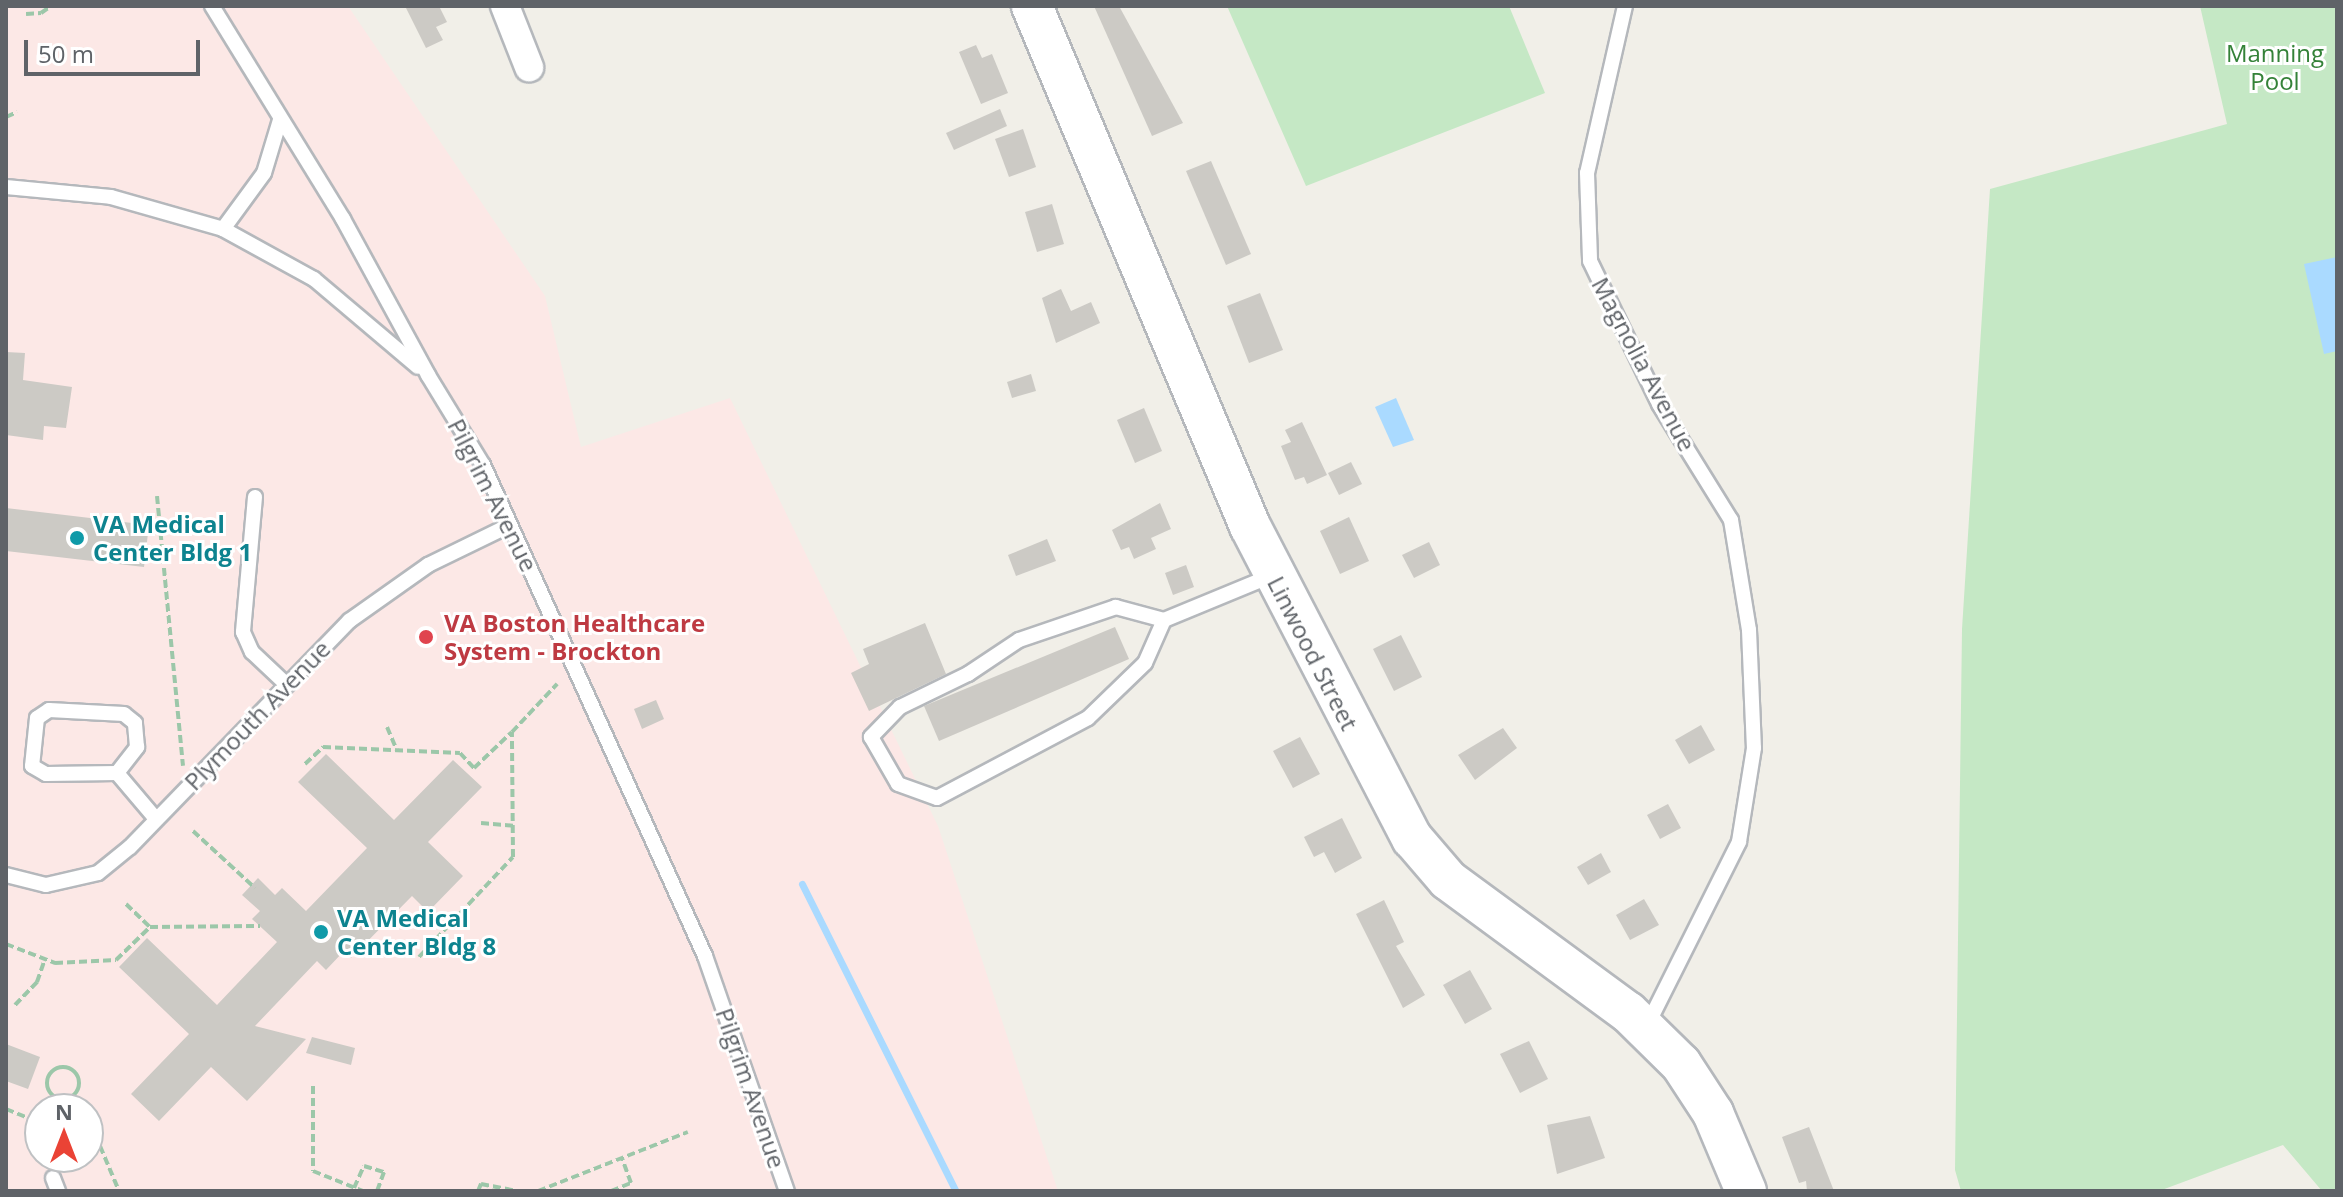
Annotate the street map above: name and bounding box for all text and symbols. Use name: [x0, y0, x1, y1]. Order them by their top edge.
scale bar: [28, 24, 204, 74]
text: 50 m: [38, 37, 94, 70]
park label: Manning Pool: [2226, 39, 2324, 95]
street label: Magnolia Avenue: [1586, 272, 1702, 456]
street label: Pilgrim Avenue: [442, 414, 544, 576]
place label: VA Medical Center Bldg 1: [93, 510, 252, 566]
marker: VA Medical Center Bldg 1: [68, 529, 86, 547]
street label: Linwood Street: [1262, 571, 1364, 735]
place label: VA Boston Healthcare System - Brockton: [444, 609, 705, 665]
marker: VA Boston Healthcare System - Brockton: [415, 626, 437, 648]
street label: Plymouth Avenue: [178, 634, 336, 796]
place label: VA Medical Center Bldg 8: [337, 904, 496, 960]
marker: VA Medical Center Bldg 8: [312, 923, 330, 941]
street label: Pilgrim Avenue: [710, 1004, 792, 1172]
north arrow: [24, 1093, 104, 1173]
text: N: [55, 1096, 73, 1126]

